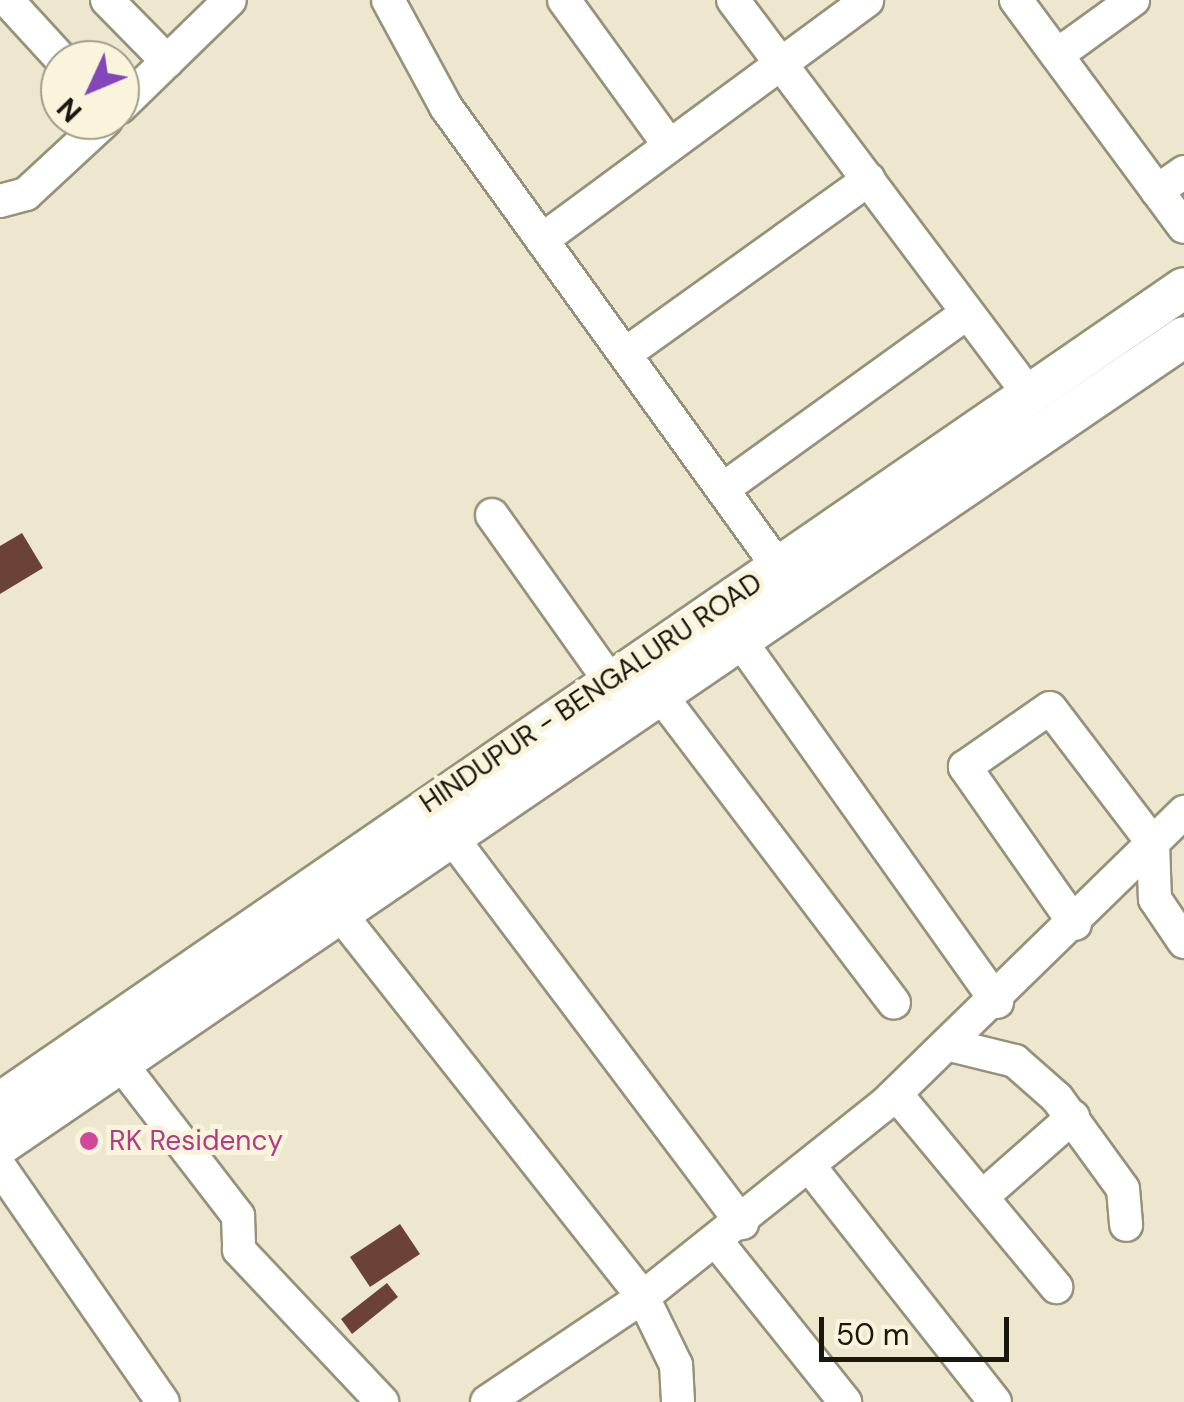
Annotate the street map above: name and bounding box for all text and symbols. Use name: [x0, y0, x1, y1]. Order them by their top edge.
north arrow: [40, 40, 140, 140]
text: N: [49, 90, 90, 130]
street label: HINDUPUR - BENGALURU ROAD: [414, 566, 768, 820]
place label: RK Residency: [109, 1124, 283, 1158]
marker: RK Residency: [78, 1130, 100, 1152]
scale bar: [824, 1297, 1014, 1359]
text: 50 m: [836, 1315, 910, 1354]

